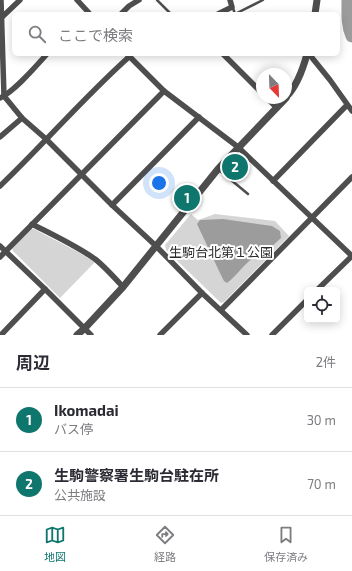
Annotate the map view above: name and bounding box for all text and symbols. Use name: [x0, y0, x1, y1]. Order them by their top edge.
search box: [12, 12, 340, 56]
icon: search: [26, 23, 48, 45]
text: ここで検索: [58, 26, 133, 44]
north arrow: [256, 68, 292, 104]
pin: 2: [222, 152, 248, 182]
your location: [149, 173, 169, 193]
pin: 1: [174, 183, 200, 213]
park label: 生駒台北第１公園: [169, 244, 273, 260]
map controls: [304, 287, 340, 323]
button: locate: [304, 287, 340, 323]
text: 周辺: [16, 352, 50, 372]
text: 2件: [316, 354, 336, 370]
text: Ikomadai: [54, 401, 119, 419]
text: 1: [26, 412, 32, 428]
text: 30 m: [307, 412, 336, 428]
text: バス停: [54, 421, 93, 437]
text: 生駒警察署生駒台駐在所: [54, 466, 219, 484]
text: 2: [25, 476, 33, 492]
text: 70 m: [307, 476, 336, 492]
text: 公共施設: [54, 487, 106, 503]
tab: 地図: [44, 524, 66, 564]
tab: 経路: [154, 524, 176, 564]
tab: 保存済み: [264, 524, 308, 564]

